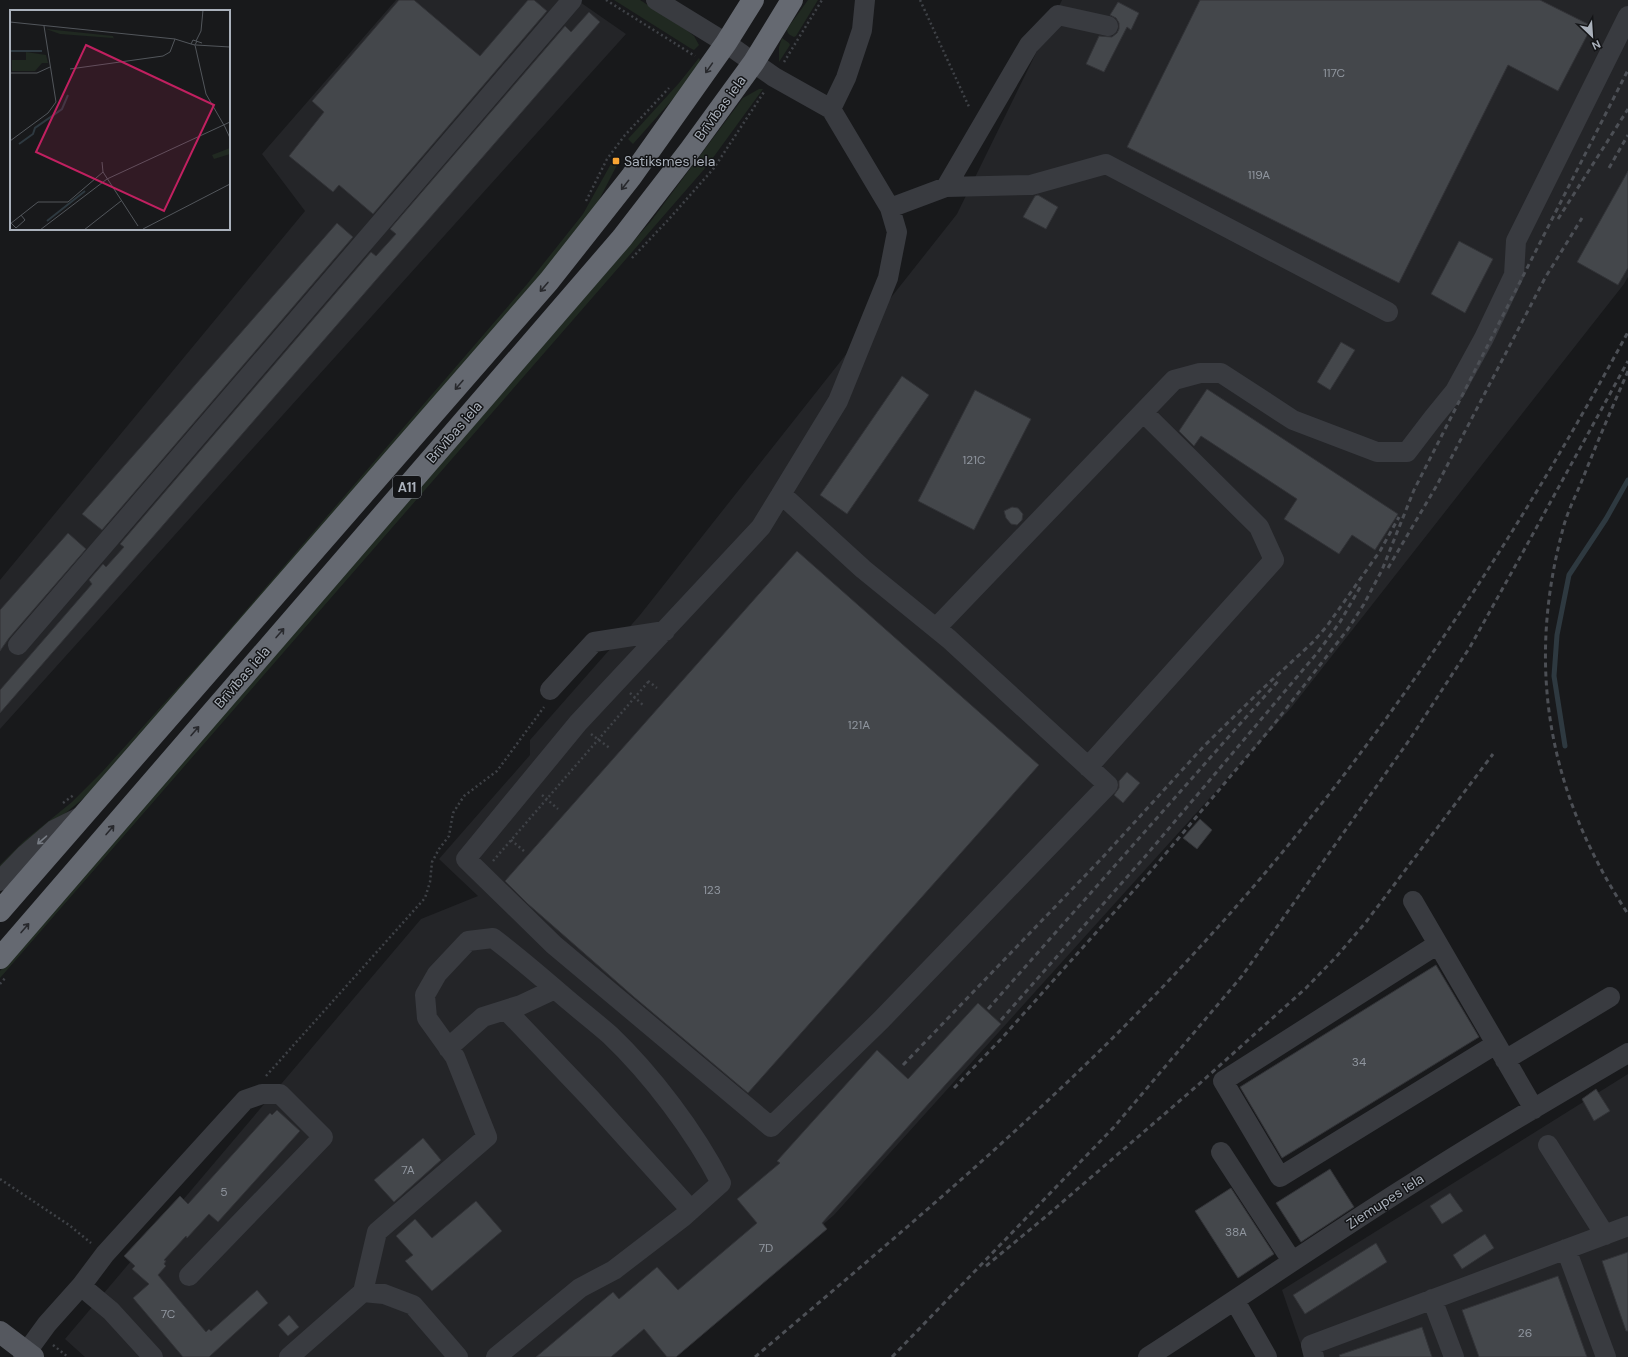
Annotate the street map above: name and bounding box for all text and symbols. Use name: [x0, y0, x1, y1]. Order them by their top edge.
inset map: [10, 10, 230, 230]
north arrow: [1572, 16, 1612, 56]
text: N: [1590, 37, 1603, 53]
one-way arrow: [705, 62, 713, 73]
house number: 117C: [1323, 65, 1345, 81]
street label: Brīvības iela: [690, 72, 750, 144]
place label: Satiksmes iela: [624, 152, 715, 170]
marker: Satiksmes iela: [611, 156, 621, 166]
house number: 119A: [1248, 167, 1270, 183]
one-way arrow: [620, 179, 629, 190]
one-way arrow: [540, 281, 549, 291]
one-way arrow: [454, 379, 463, 390]
street label: Brīvības iela: [422, 397, 486, 467]
house number: 121C: [962, 452, 986, 468]
road number: A11: [393, 476, 421, 498]
one-way arrow: [276, 627, 285, 638]
street label: Brīvības iela: [210, 642, 274, 712]
house number: 121A: [848, 717, 870, 733]
one-way arrow: [191, 726, 200, 736]
one-way arrow: [106, 824, 115, 835]
one-way arrow: [36, 836, 47, 845]
house number: 123: [703, 882, 721, 898]
one-way arrow: [21, 923, 30, 933]
house number: 34: [1352, 1054, 1366, 1070]
house number: 7A: [401, 1162, 415, 1178]
street label: Ziemupes iela: [1343, 1169, 1427, 1233]
house number: 5: [220, 1184, 228, 1200]
house number: 38A: [1225, 1224, 1247, 1240]
house number: 7D: [759, 1240, 773, 1256]
house number: 7C: [161, 1306, 176, 1322]
house number: 26: [1518, 1325, 1532, 1341]

